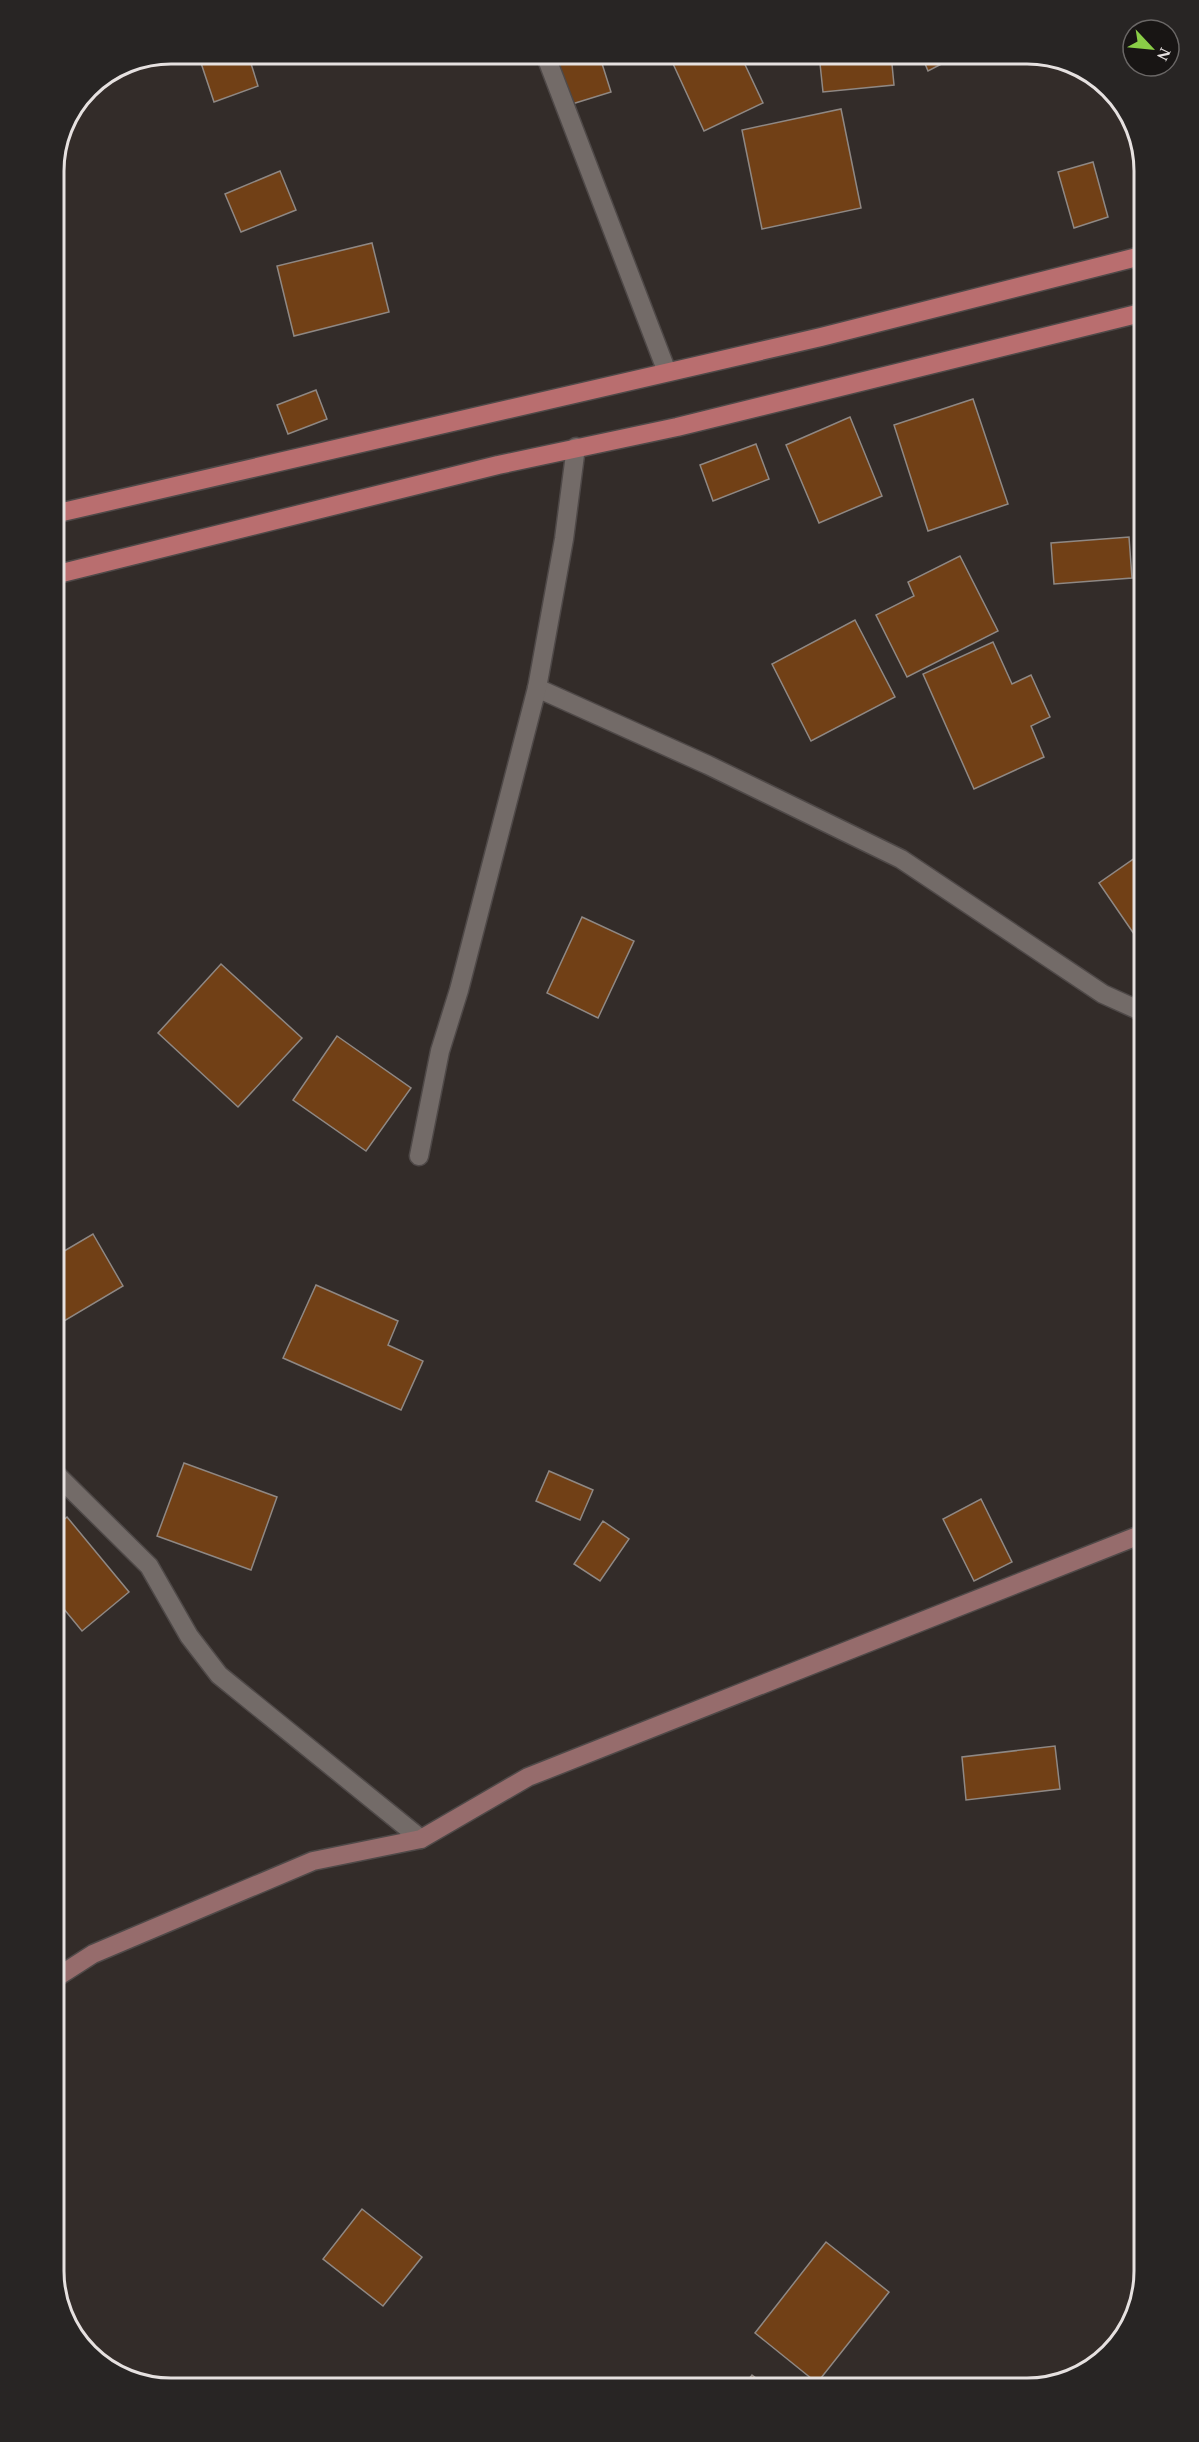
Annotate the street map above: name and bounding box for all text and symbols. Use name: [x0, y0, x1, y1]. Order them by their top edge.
north arrow: [1121, 18, 1181, 78]
text: N: [1154, 45, 1174, 64]

